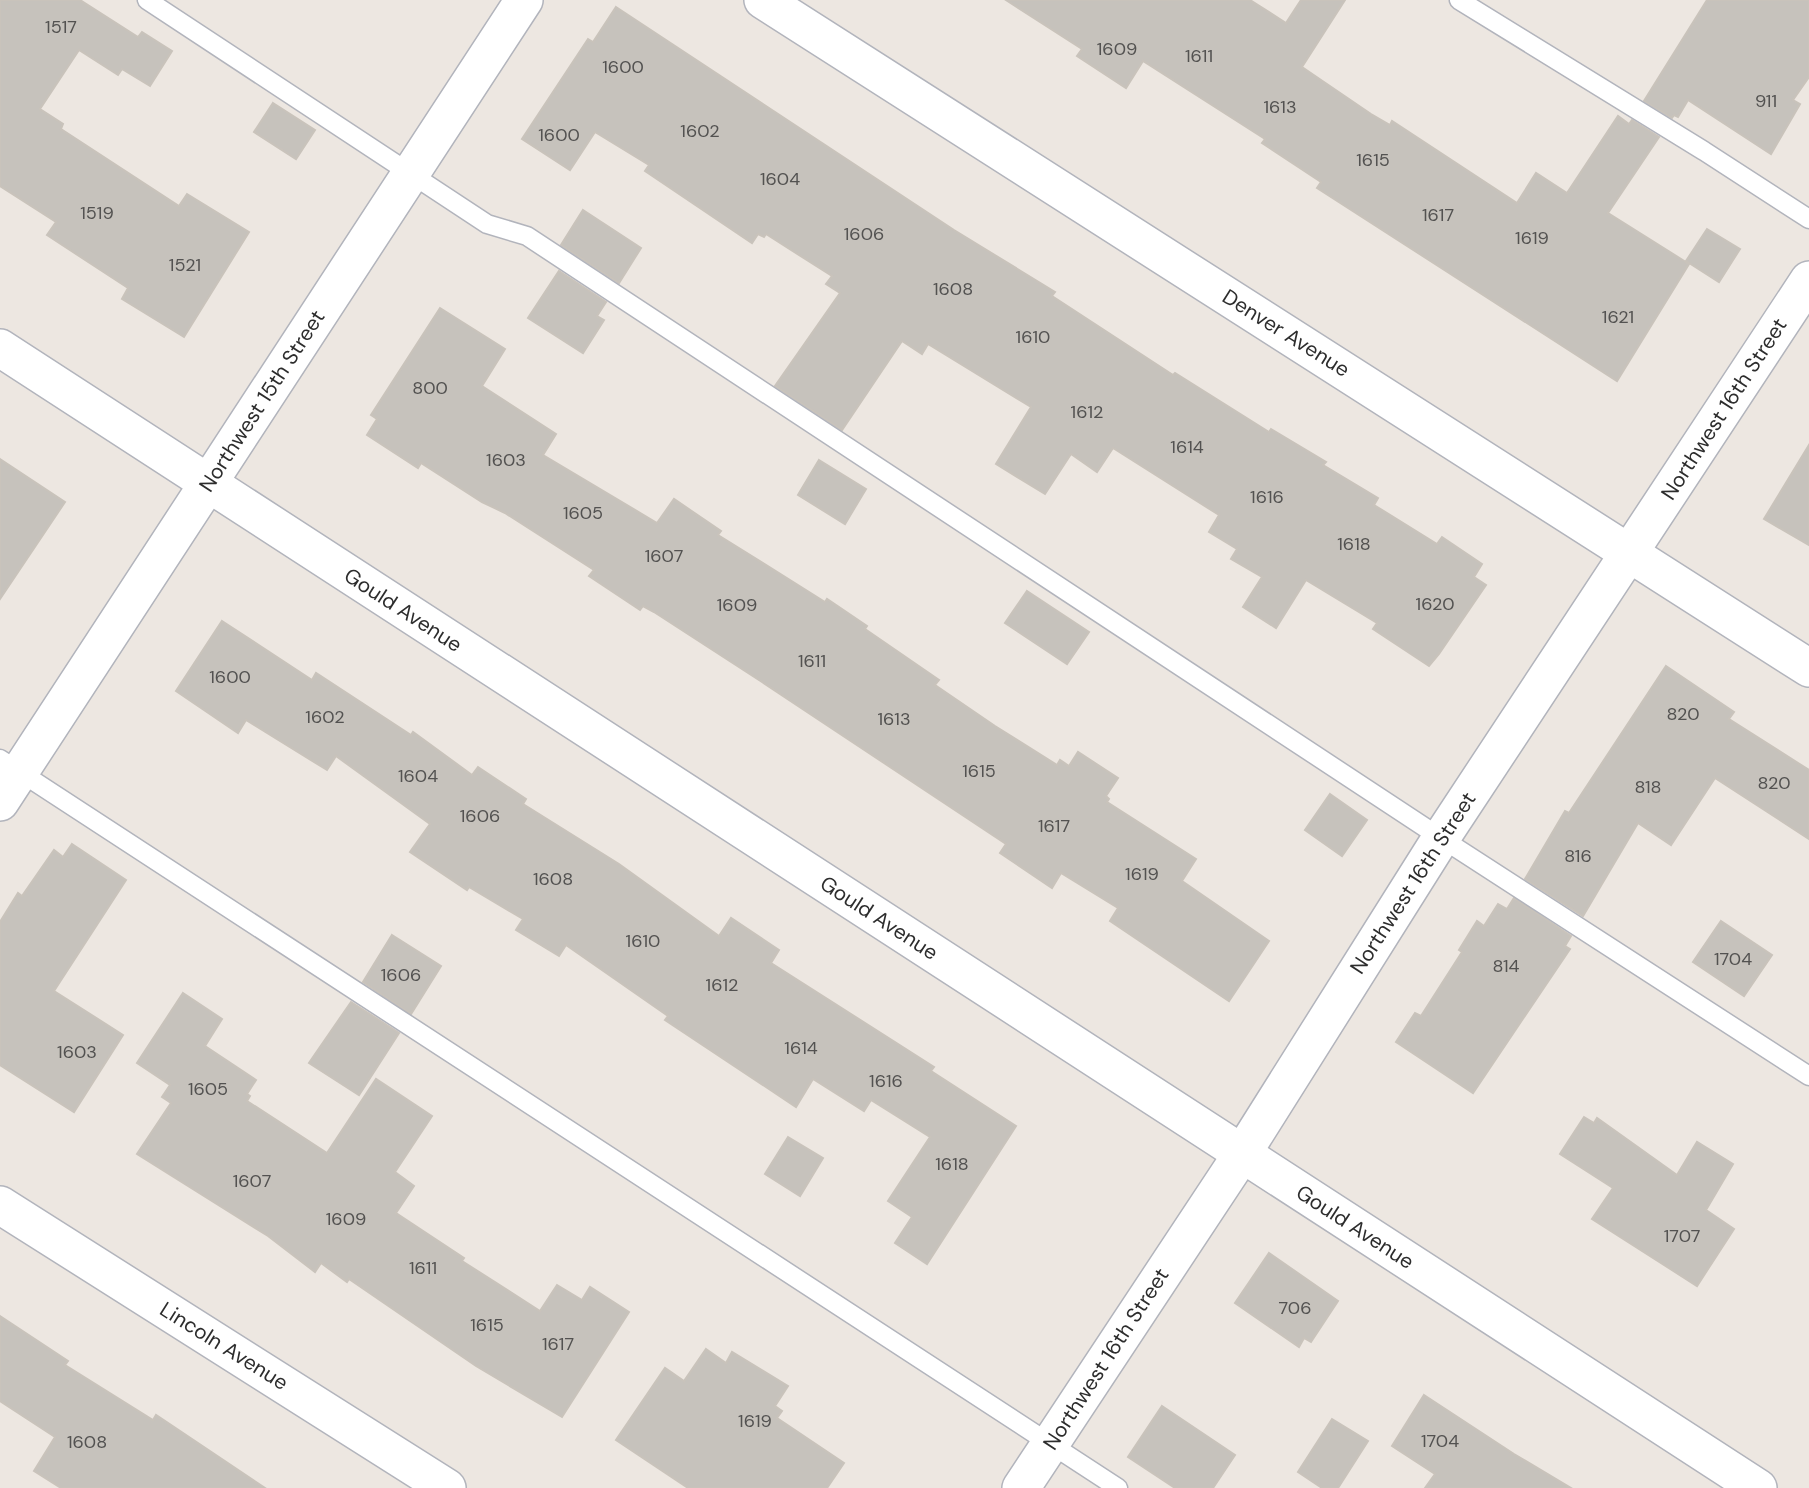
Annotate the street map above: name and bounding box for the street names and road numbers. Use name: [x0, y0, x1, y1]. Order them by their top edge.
street label: Denver Avenue: [1217, 283, 1355, 383]
street label: Northwest 15th Street: [193, 305, 331, 497]
street label: Northwest 16th Street: [1655, 313, 1793, 505]
street label: Gould Avenue: [339, 561, 467, 659]
street label: Northwest 16th Street: [1344, 787, 1482, 979]
street label: Gould Avenue: [815, 869, 943, 967]
street label: Gould Avenue: [1291, 1178, 1419, 1276]
street label: Northwest 16th Street: [1037, 1263, 1175, 1455]
street label: Lincoln Avenue: [155, 1295, 294, 1397]

